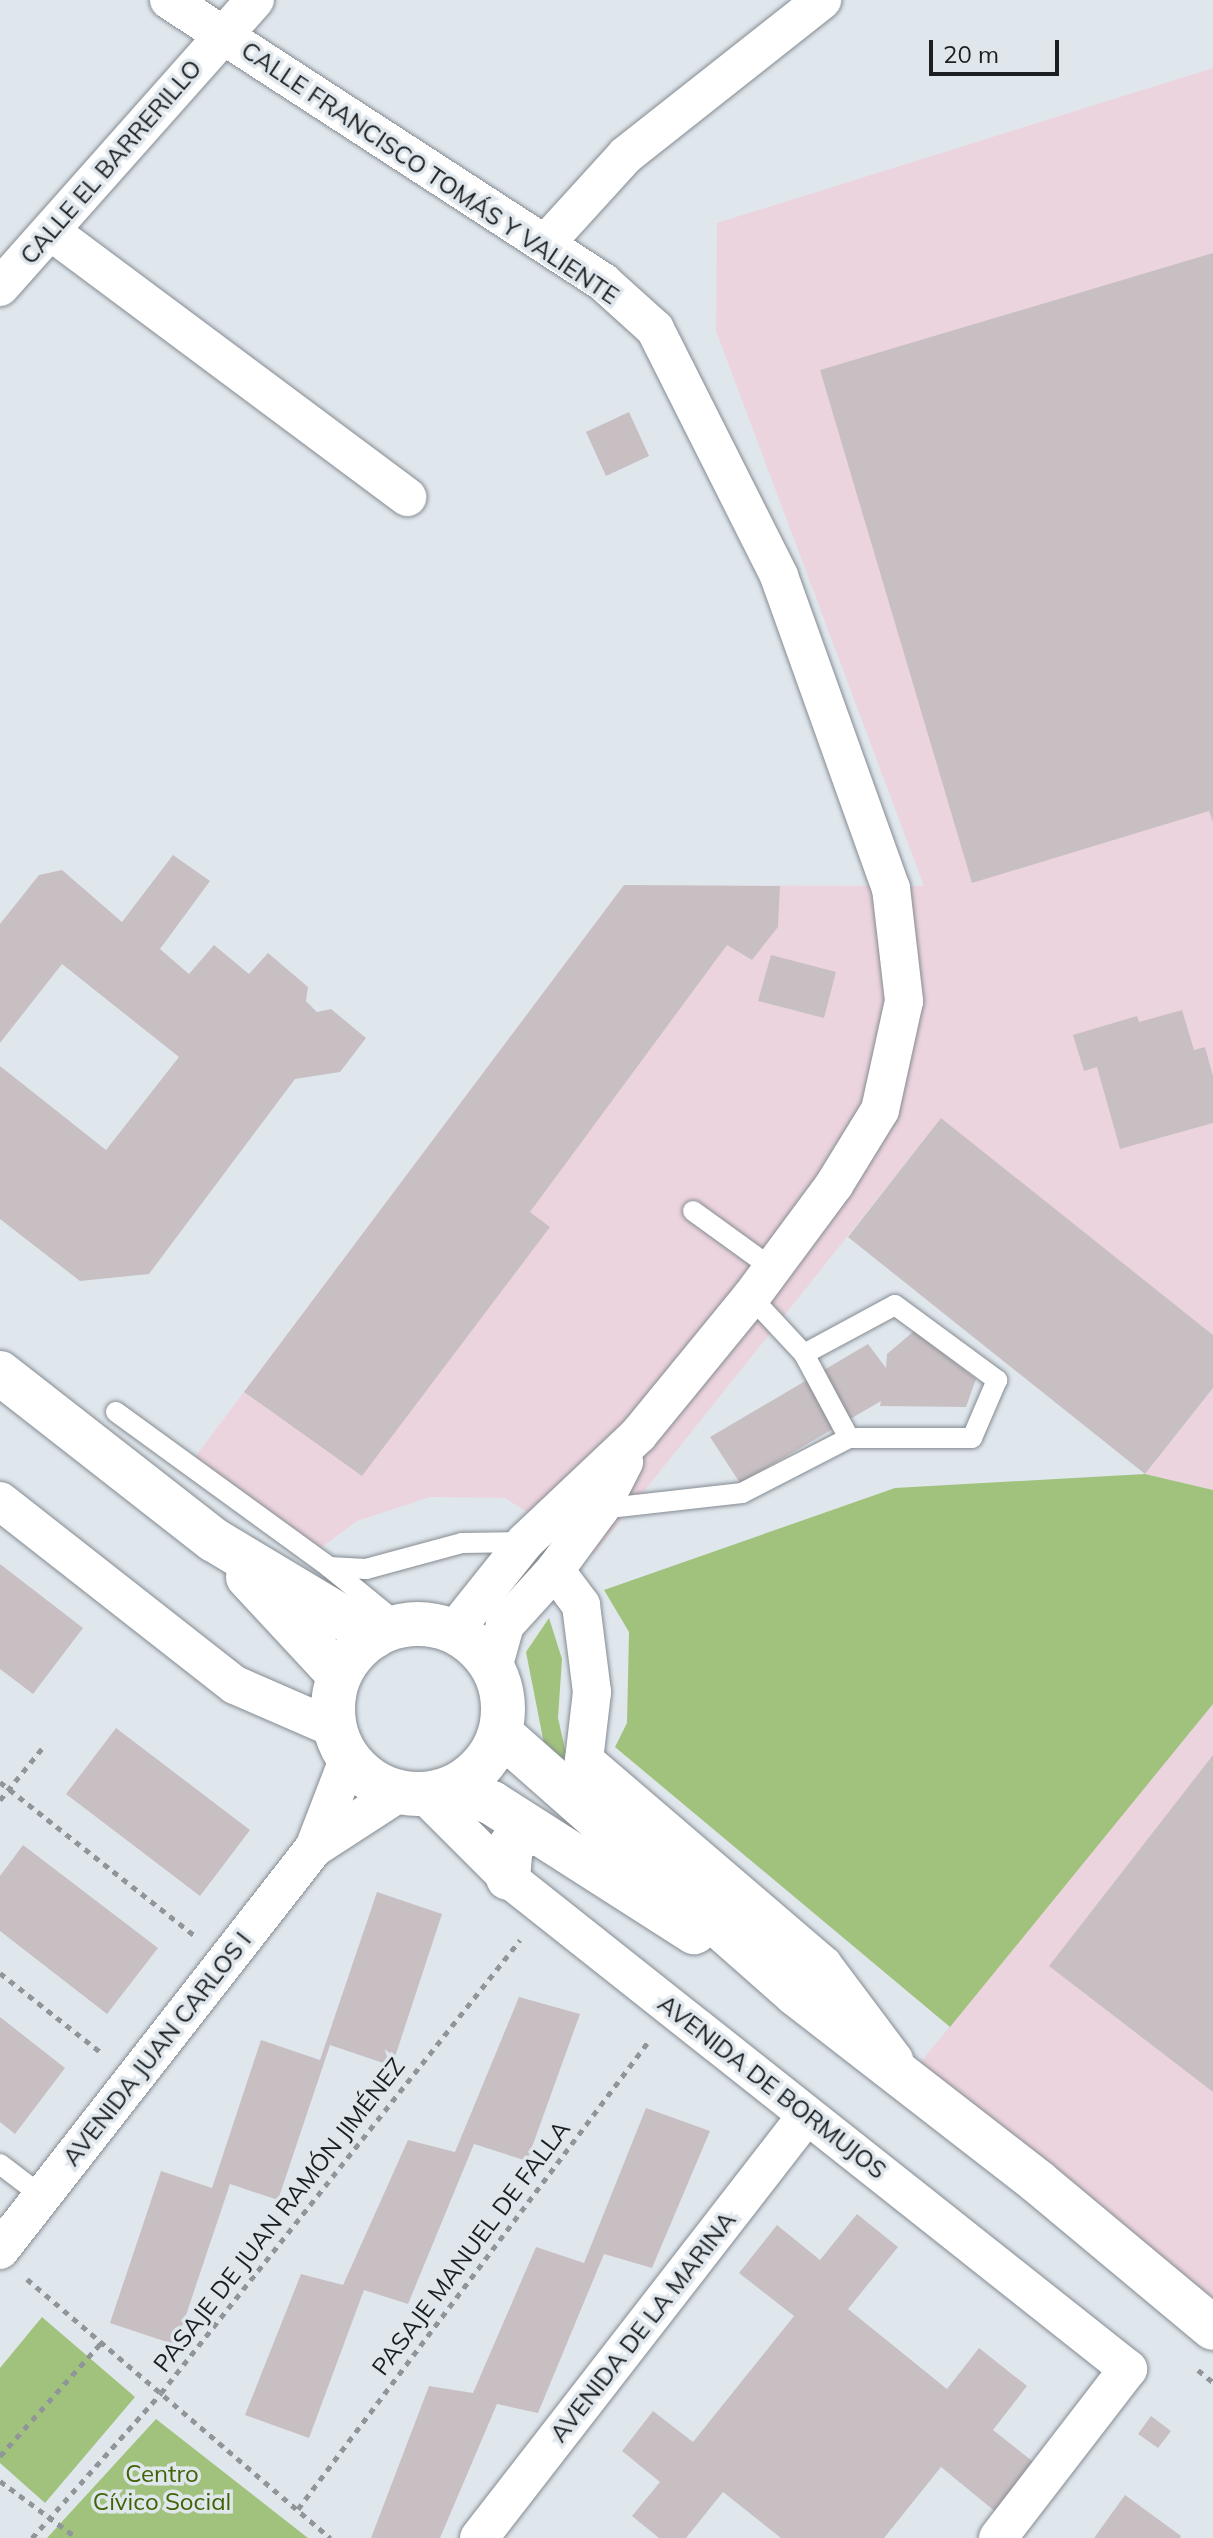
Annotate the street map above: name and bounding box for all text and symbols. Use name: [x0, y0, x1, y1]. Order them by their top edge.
scale bar: [933, 24, 1063, 74]
street label: CALLE FRANCISCO TOMÁS Y VALIENTE: [236, 36, 624, 310]
text: 20 m: [943, 39, 999, 69]
street label: CALLE EL BARRERILLO: [14, 54, 208, 270]
street label: AVENIDA JUAN CARLOS I: [57, 1927, 257, 2171]
street label: AVENIDA DE BORMUJOS: [652, 1989, 892, 2185]
street label: PASAJE DE JUAN RAMÓN JIMÉNEZ: [147, 2052, 411, 2378]
street label: PASAJE MANUEL DE FALLA: [366, 2115, 576, 2381]
street label: AVENIDA DE LA MARINA: [544, 2206, 742, 2448]
park label: Centro Cívico Social: [93, 2460, 231, 2516]

